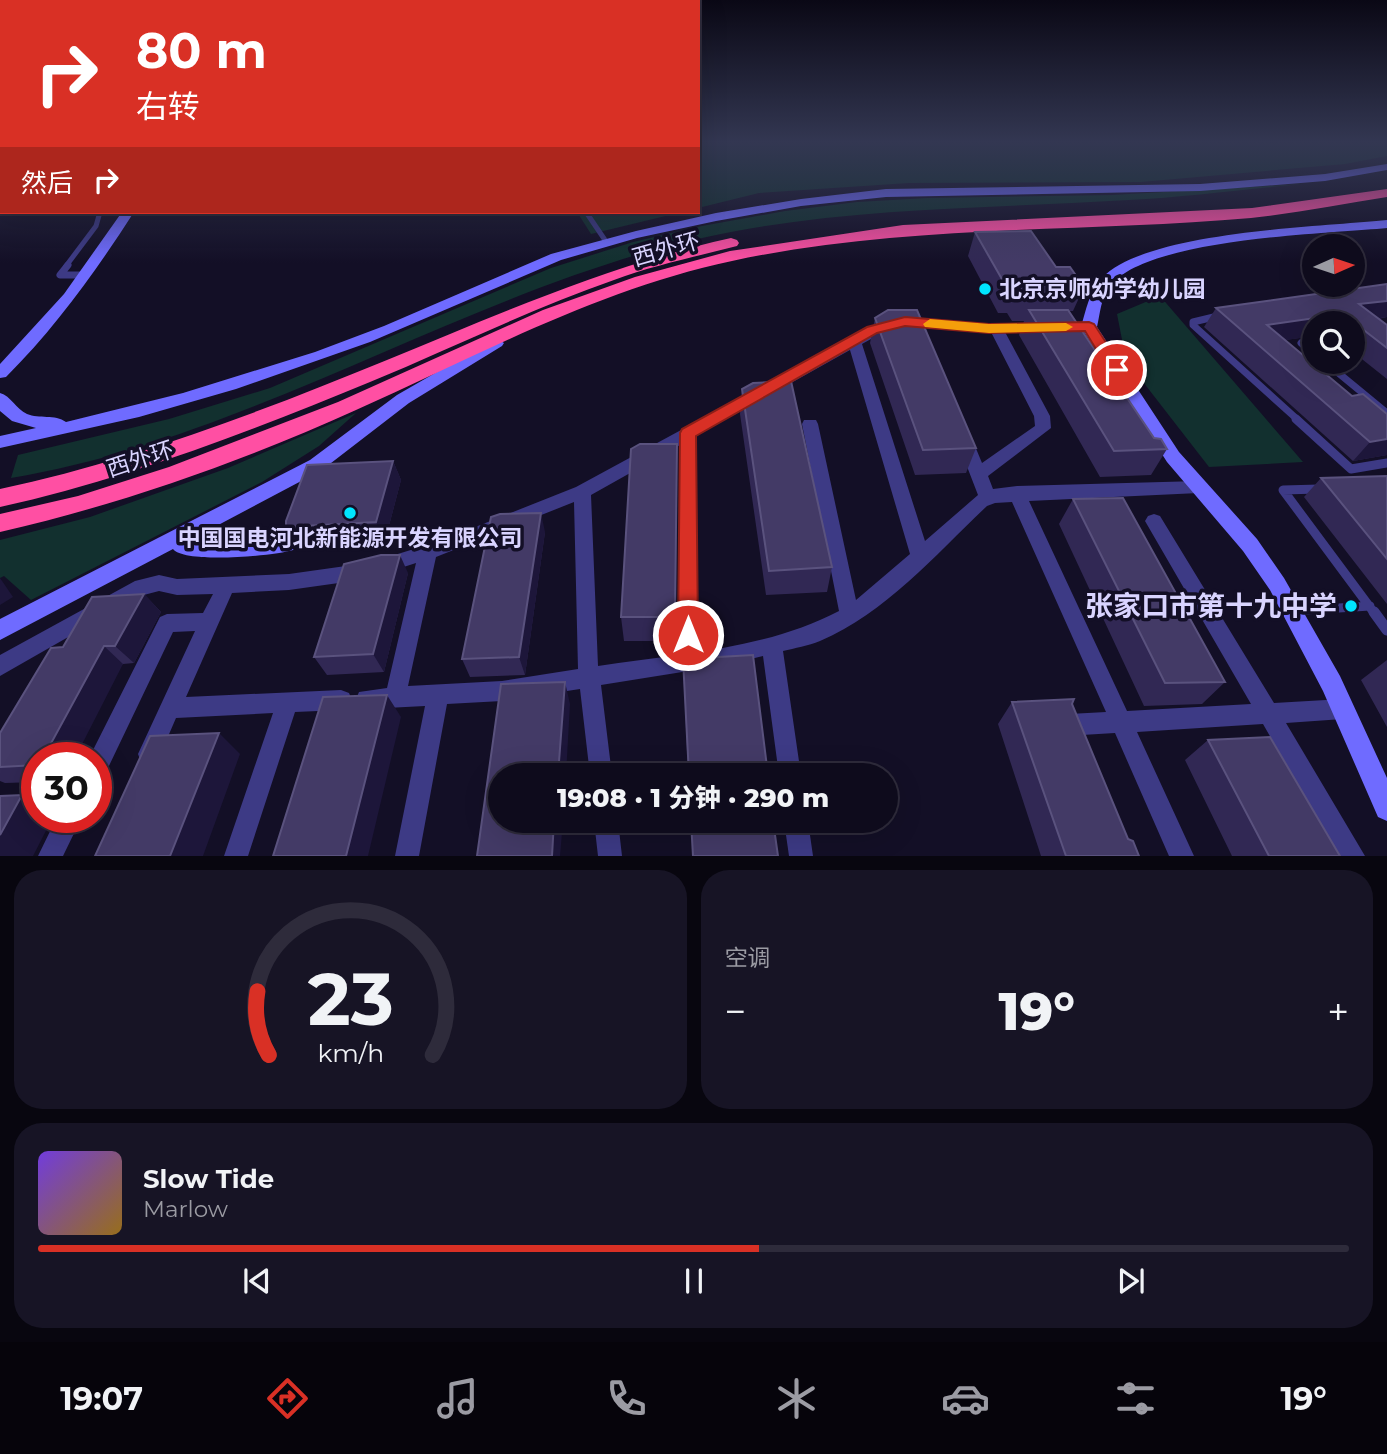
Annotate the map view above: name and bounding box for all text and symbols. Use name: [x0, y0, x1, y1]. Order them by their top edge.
text: 80 m: [136, 21, 267, 80]
icon: right: [21, 28, 112, 119]
text: 右转: [136, 87, 200, 126]
icon: right: [87, 161, 125, 199]
text: 然后: [21, 167, 73, 199]
street label: 西外环: [629, 226, 703, 272]
north arrow: [1302, 234, 1365, 298]
map controls: [1302, 234, 1365, 374]
place label: 北京京师幼学幼儿园: [999, 275, 1206, 303]
marker: 北京京师幼学幼儿园: [977, 281, 993, 297]
button: search: [1302, 311, 1365, 374]
pin: [1087, 340, 1147, 400]
icon: arrive: [1098, 351, 1136, 389]
street label: 西外环: [103, 435, 177, 483]
marker: 中国国电河北新能源开发有限公司: [342, 505, 358, 521]
place label: 中国国电河北新能源开发有限公司: [178, 524, 523, 552]
place label: 张家口市第十九中学: [1085, 589, 1337, 623]
position arrow: [651, 598, 725, 672]
marker: 张家口市第十九中学: [1343, 598, 1359, 614]
speed limit sign: 30: [21, 742, 112, 833]
text: 19:08 · 1 分钟 · 290 m: [557, 782, 829, 814]
text: 空调: [725, 944, 771, 972]
text: 23: [307, 956, 393, 1044]
text: 19°: [999, 980, 1075, 1043]
text: −: [725, 988, 746, 1035]
text: +: [1327, 988, 1349, 1035]
text: km/h: [317, 1038, 384, 1068]
text: Slow Tide: [143, 1163, 274, 1195]
text: Marlow: [143, 1195, 228, 1223]
icon: previous: [238, 1262, 276, 1300]
icon: pause: [675, 1262, 713, 1300]
icon: next: [1112, 1262, 1150, 1300]
icon: directions: [263, 1374, 312, 1423]
icon: music: [433, 1374, 482, 1423]
icon: phone: [602, 1374, 651, 1423]
icon: climate: [772, 1374, 821, 1423]
icon: car: [941, 1374, 990, 1423]
icon: filters: [1111, 1374, 1160, 1423]
text: 19:07: [60, 1379, 143, 1418]
text: 19°: [1280, 1379, 1327, 1418]

